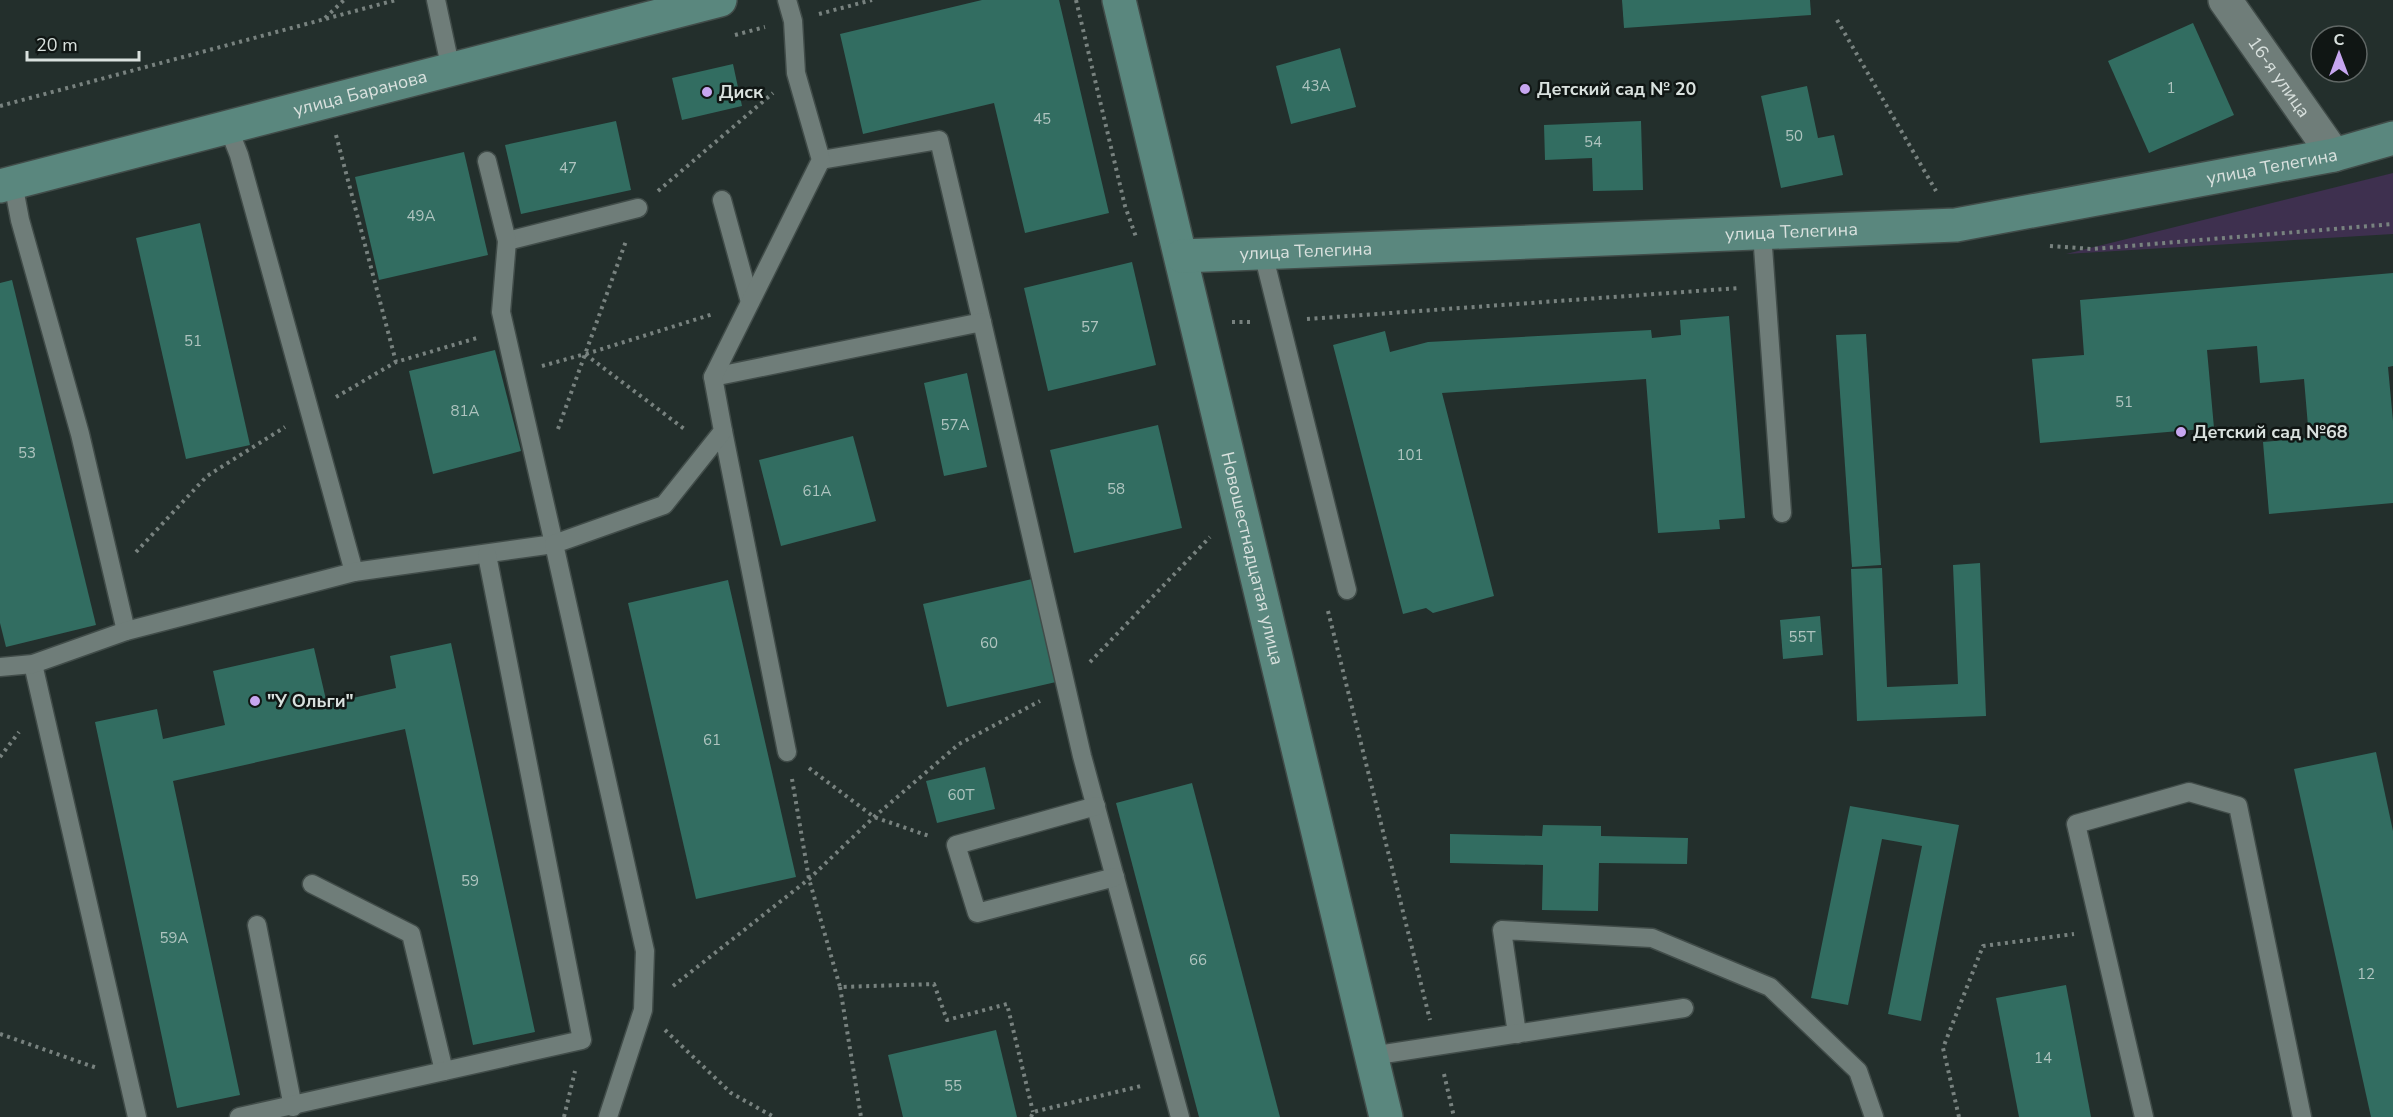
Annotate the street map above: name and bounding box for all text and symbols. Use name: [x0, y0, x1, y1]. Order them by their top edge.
scale bar: [27, 24, 140, 62]
north arrow: [2309, 24, 2369, 84]
text: С: [2334, 29, 2345, 51]
street label: 16-я улица: [2242, 32, 2316, 122]
text: 20 m: [36, 33, 78, 57]
street label: улица Баранова: [291, 64, 430, 122]
house number: 43А: [1302, 76, 1331, 96]
place label: Детский сад № 20: [1537, 77, 1697, 101]
house number: 1: [2166, 78, 2176, 98]
place label: Диск: [719, 80, 764, 104]
marker: Детский сад № 20: [1518, 82, 1532, 96]
marker: Диск: [700, 85, 714, 99]
house number: 45: [1033, 109, 1051, 129]
house number: 50: [1785, 126, 1803, 146]
house number: 54: [1584, 132, 1602, 152]
street label: улица Телегина: [2205, 143, 2340, 190]
house number: 47: [559, 158, 577, 178]
house number: 49А: [407, 206, 436, 226]
street label: улица Телегина: [1725, 217, 1858, 246]
street label: улица Телегина: [1239, 236, 1373, 266]
house number: 57: [1081, 317, 1099, 337]
house number: 51: [184, 331, 202, 351]
house number: 51: [2115, 392, 2133, 412]
house number: 81А: [451, 401, 480, 421]
house number: 57А: [941, 415, 970, 435]
place label: Детский сад №68: [2193, 420, 2348, 444]
marker: Детский сад №68: [2174, 425, 2188, 439]
house number: 53: [18, 443, 36, 463]
house number: 101: [1396, 445, 1424, 465]
street label: Новошестнадцатая улица: [1215, 449, 1289, 667]
house number: 58: [1107, 479, 1125, 499]
house number: 61А: [803, 481, 832, 501]
house number: 55Т: [1788, 627, 1816, 647]
house number: 60: [980, 633, 998, 653]
place label: "У Ольги": [267, 689, 354, 713]
marker: "У Ольги": [248, 694, 262, 708]
house number: 61: [703, 730, 721, 750]
house number: 60Т: [947, 785, 975, 805]
house number: 59: [461, 871, 479, 891]
house number: 59А: [160, 928, 189, 948]
house number: 66: [1189, 950, 1207, 970]
house number: 12: [2357, 964, 2375, 984]
house number: 14: [2034, 1048, 2052, 1068]
house number: 55: [944, 1076, 962, 1096]

